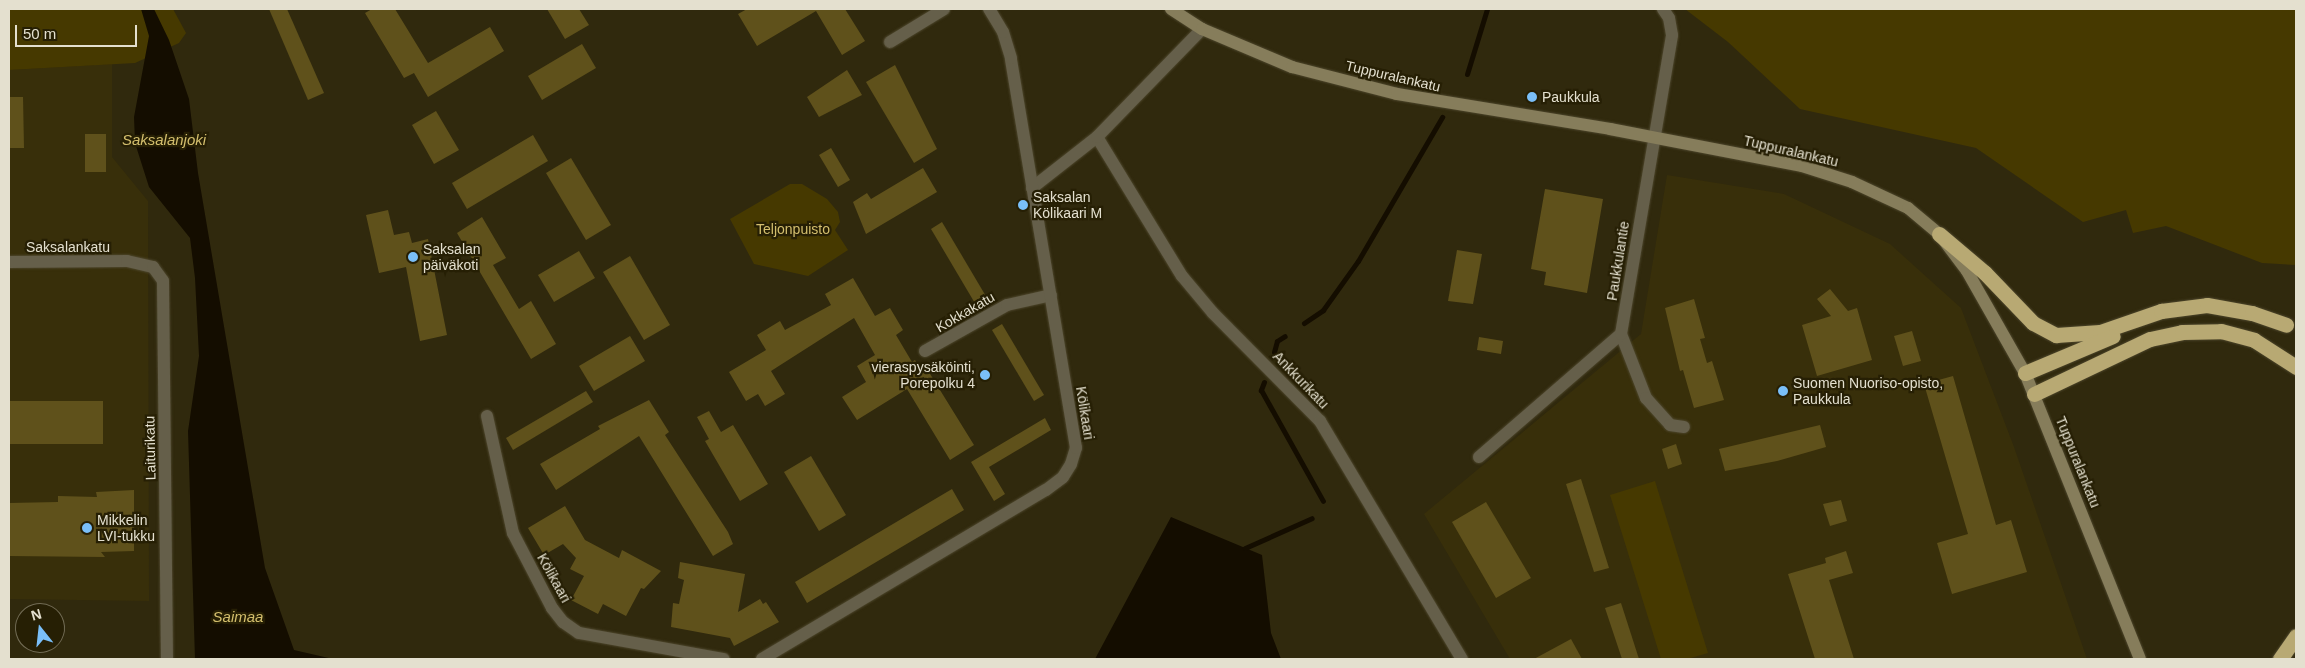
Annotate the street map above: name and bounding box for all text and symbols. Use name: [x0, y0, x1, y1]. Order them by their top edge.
scale bar: [18, 15, 140, 47]
text: 50 m: [23, 25, 56, 42]
street label: Tuppuralankatu: [1344, 57, 1442, 95]
place label: Paukkula: [1542, 89, 1600, 105]
marker: Paukkula: [1526, 91, 1538, 103]
water label: Saksalanjoki: [122, 131, 206, 149]
street label: Tuppuralankatu: [1742, 132, 1840, 170]
place label: Saksalan Kölikaari M: [1033, 189, 1102, 222]
marker: Saksalan Kölikaari M: [1017, 199, 1029, 211]
street label: Paukkulantie: [1603, 220, 1633, 302]
park label: Teljonpuisto: [756, 221, 830, 237]
street label: Saksalankatu: [26, 239, 110, 255]
place label: Saksalan päiväkoti: [423, 241, 481, 274]
marker: Saksalan päiväkoti: [407, 251, 419, 263]
street label: Kokkakatu: [932, 288, 998, 336]
street label: Ankkurikatu: [1270, 348, 1332, 412]
place label: vieraspysäköinti, Porepolku 4: [872, 359, 975, 392]
marker: vieraspysäköinti, Porepolku 4: [979, 369, 991, 381]
place label: Suomen Nuoriso-opisto, Paukkula: [1793, 375, 1943, 408]
street label: Kölikaari: [1073, 385, 1097, 441]
marker: Suomen Nuoriso-opisto, Paukkula: [1777, 385, 1789, 397]
street label: Tuppuralankatu: [2052, 414, 2104, 510]
street label: Laiturikatu: [141, 416, 159, 480]
place label: Mikkelin LVI-tukku: [97, 512, 155, 544]
marker: Mikkelin LVI-tukku: [81, 522, 93, 534]
street label: Kölikaari: [534, 550, 574, 606]
north arrow: [15, 603, 65, 653]
text: N: [29, 605, 43, 624]
water label: Saimaa: [213, 608, 263, 626]

